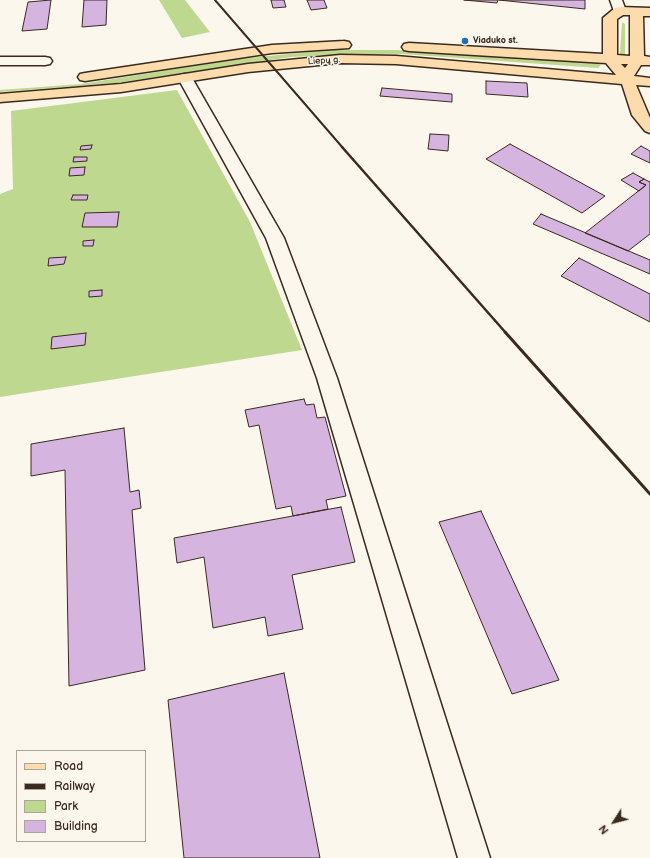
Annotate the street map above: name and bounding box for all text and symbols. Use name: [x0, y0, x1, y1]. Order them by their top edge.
marker: Viaduko st.: [460, 36, 470, 46]
place label: Viaduko st.: [473, 36, 518, 46]
street label: Liepų g.: [307, 54, 341, 68]
legend: [16, 750, 146, 842]
text: Road: [54, 759, 83, 774]
text: Railway: [54, 779, 95, 794]
text: Park: [54, 799, 78, 814]
north arrow: [594, 802, 634, 842]
text: Building: [54, 819, 98, 834]
text: N: [596, 822, 612, 837]

